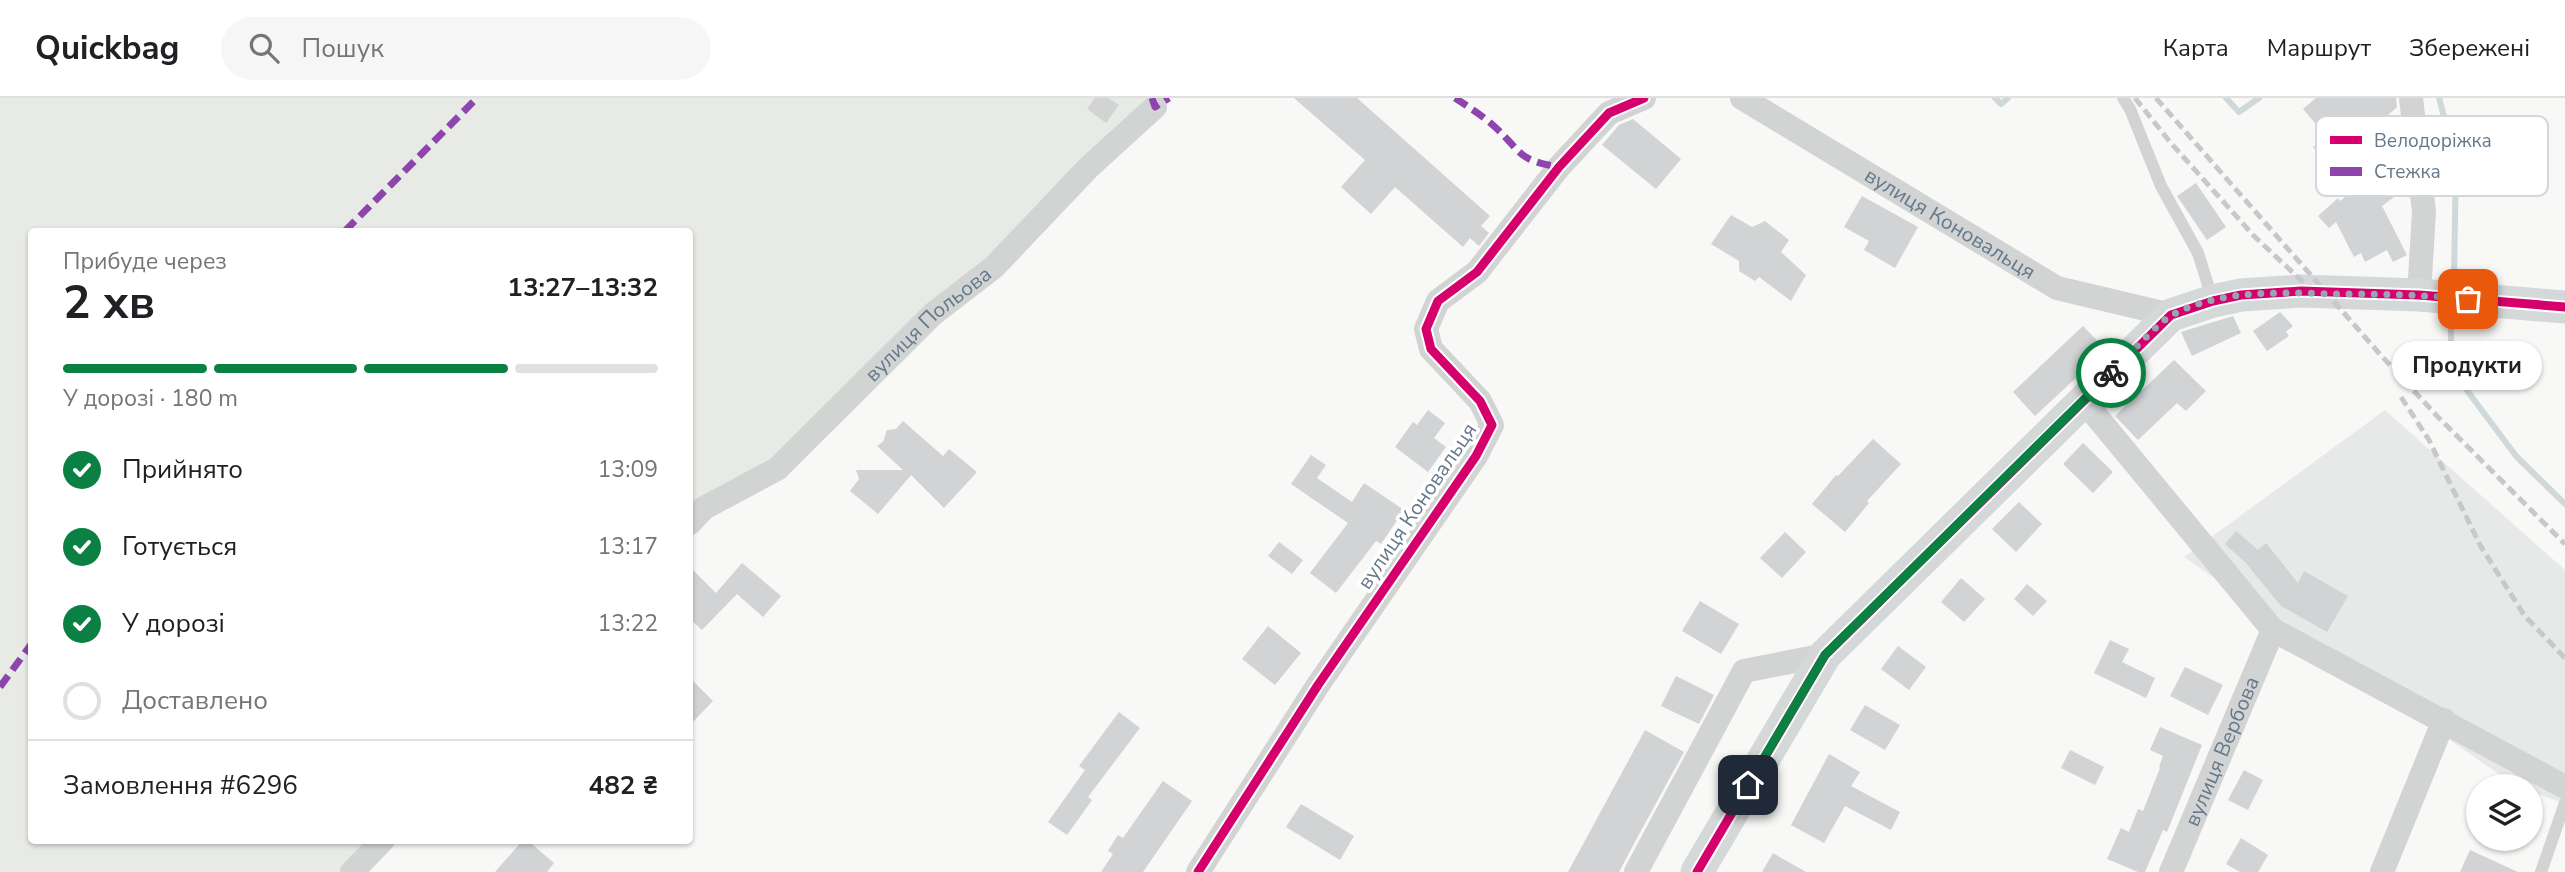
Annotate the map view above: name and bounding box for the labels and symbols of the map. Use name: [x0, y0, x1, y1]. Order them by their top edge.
legend: [2316, 116, 2548, 196]
text: Велодоріжка: [2374, 128, 2492, 154]
text: Стежка: [2374, 159, 2441, 185]
street label: вулиця Коновальця: [1859, 161, 2041, 286]
street label: вулиця Польова: [859, 260, 997, 388]
pin: [2438, 269, 2498, 329]
courier: [2076, 338, 2146, 408]
callout: Продукти: [2393, 341, 2543, 390]
street label: вулиця Коновальця: [1351, 417, 1483, 595]
street label: вулиця Вербова: [2178, 672, 2266, 831]
pin: [1718, 755, 1778, 815]

